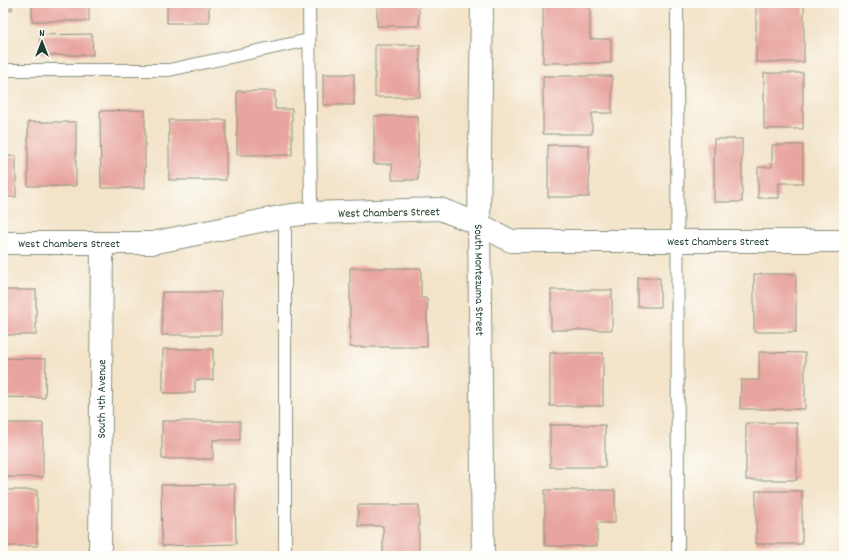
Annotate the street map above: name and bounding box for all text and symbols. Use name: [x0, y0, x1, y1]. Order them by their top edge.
north arrow: [22, 22, 62, 62]
text: N: [39, 26, 45, 42]
street label: West Chambers Street: [338, 204, 441, 223]
street label: South Montezuma Street: [469, 224, 487, 337]
street label: West Chambers Street: [667, 234, 769, 251]
street label: West Chambers Street: [18, 236, 120, 253]
street label: South 4th Avenue: [94, 359, 111, 439]

